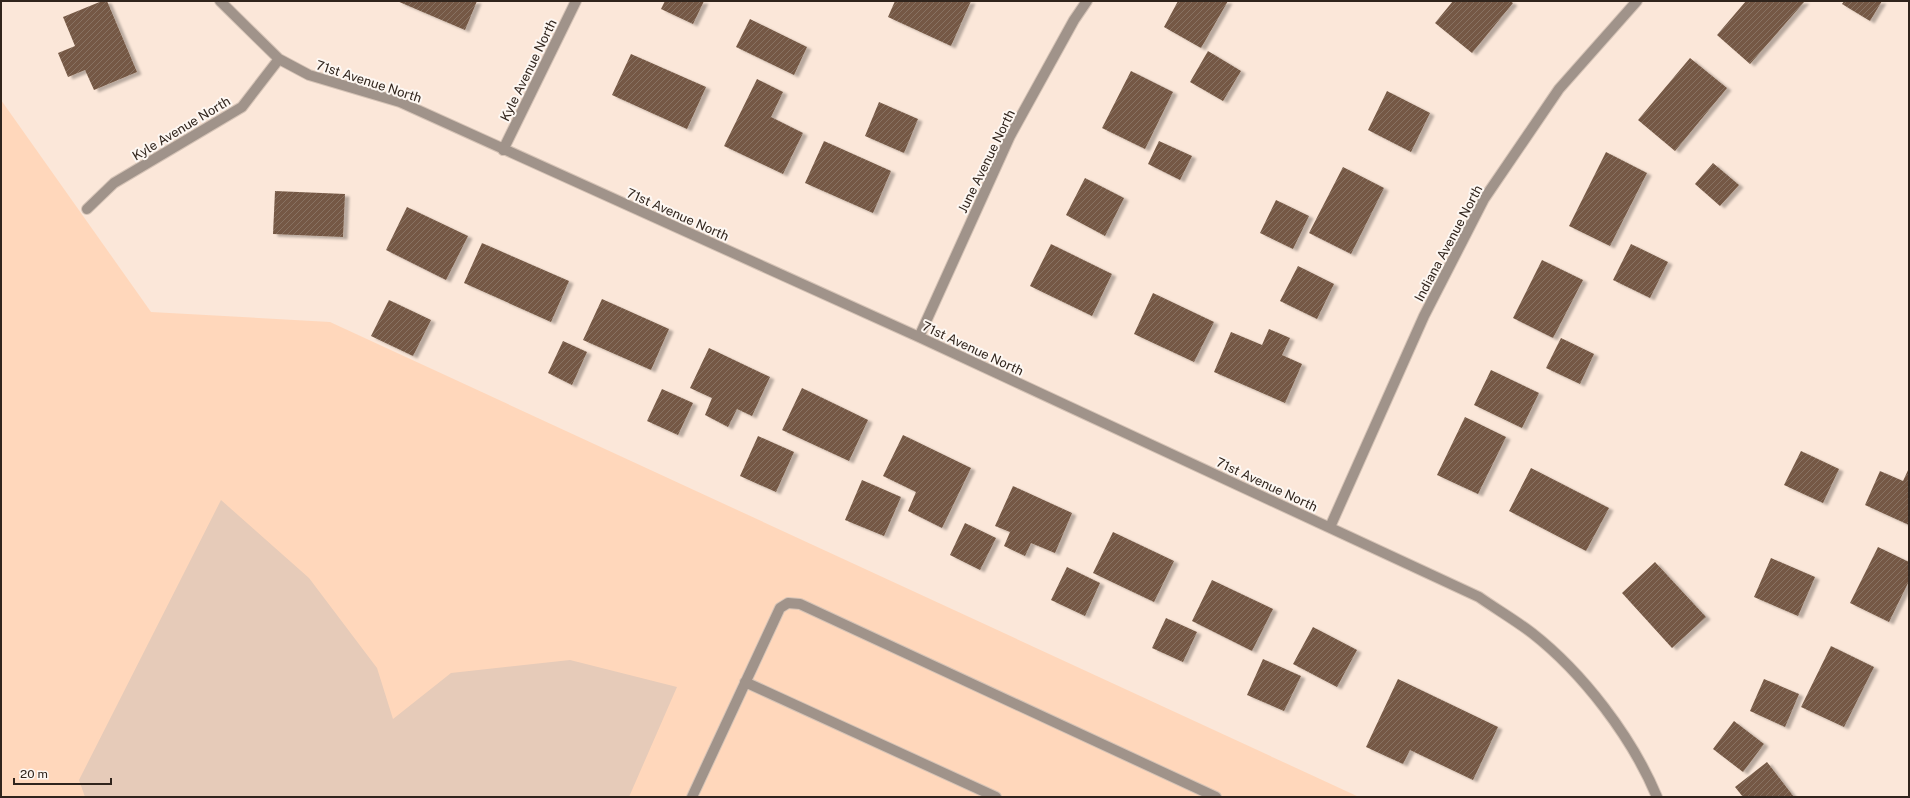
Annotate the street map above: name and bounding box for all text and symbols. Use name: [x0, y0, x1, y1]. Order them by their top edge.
street label: Kyle Avenue North: [497, 17, 560, 124]
street label: 71st Avenue North: [314, 57, 424, 106]
street label: Kyle Avenue North: [130, 93, 233, 164]
street label: June Avenue North: [955, 107, 1018, 215]
street label: Indiana Avenue North: [1411, 183, 1485, 304]
street label: 71st Avenue North: [624, 185, 731, 244]
street label: 71st Avenue North: [920, 318, 1026, 379]
street label: 71st Avenue North: [1214, 454, 1320, 515]
scale bar: [14, 760, 111, 786]
text: 20 m: [20, 767, 48, 781]

